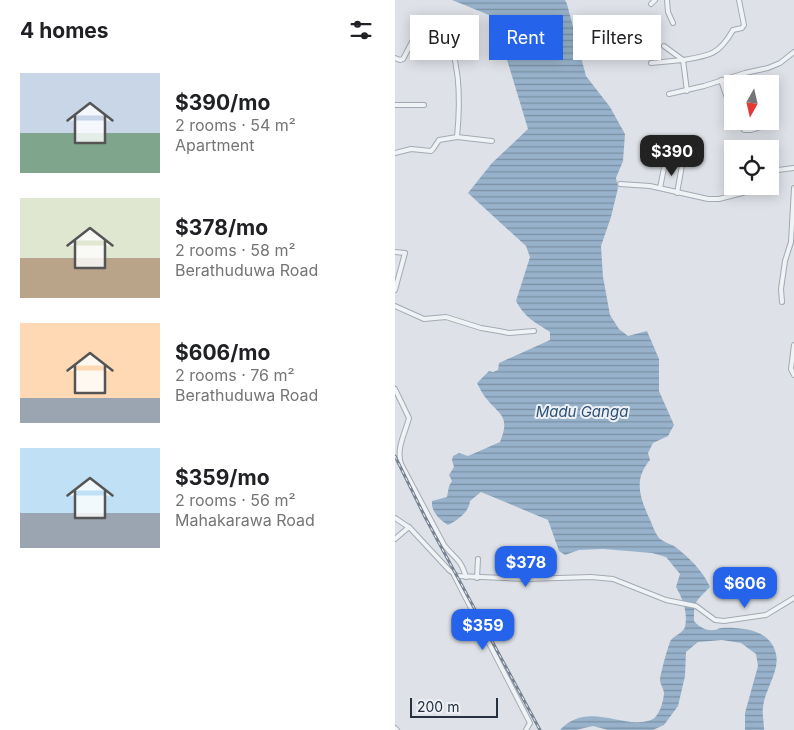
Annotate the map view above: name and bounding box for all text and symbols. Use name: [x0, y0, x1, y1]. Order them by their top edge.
chip: Buy: [410, 15, 479, 60]
chip: Rent: [489, 15, 563, 60]
chip: Filters: [573, 15, 661, 60]
icon: filters: [347, 16, 375, 44]
text: 4 homes: [20, 18, 109, 43]
north arrow: [724, 75, 779, 130]
map controls: [724, 75, 779, 195]
text: $390/mo: [175, 90, 270, 115]
icon: home: [60, 93, 120, 153]
text: 2 rooms · 54 m²: [175, 115, 296, 135]
pin: $390: [642, 134, 702, 177]
text: Apartment: [175, 135, 255, 155]
button: locate: [724, 140, 779, 195]
text: $390: [651, 141, 693, 161]
text: $378/mo: [175, 215, 268, 240]
icon: home: [60, 218, 120, 278]
text: 2 rooms · 58 m²: [175, 240, 295, 260]
text: Berathuduwa Road: [175, 260, 318, 280]
text: $606/mo: [175, 340, 270, 365]
icon: home: [60, 343, 120, 403]
text: 2 rooms · 76 m²: [175, 365, 295, 385]
text: Berathuduwa Road: [175, 385, 318, 405]
water label: Madu Ganga: [536, 402, 628, 421]
text: $359/mo: [175, 465, 270, 490]
icon: home: [60, 468, 120, 528]
text: 2 rooms · 56 m²: [175, 490, 296, 510]
text: Mahakarawa Road: [175, 510, 315, 530]
pin: $378: [496, 546, 556, 588]
text: $378: [506, 552, 546, 572]
pin: $606: [715, 566, 775, 609]
text: $606: [724, 573, 766, 593]
pin: $359: [453, 608, 513, 651]
text: $359: [462, 615, 504, 635]
scale bar: [410, 695, 497, 718]
text: 200 m: [417, 698, 459, 715]

